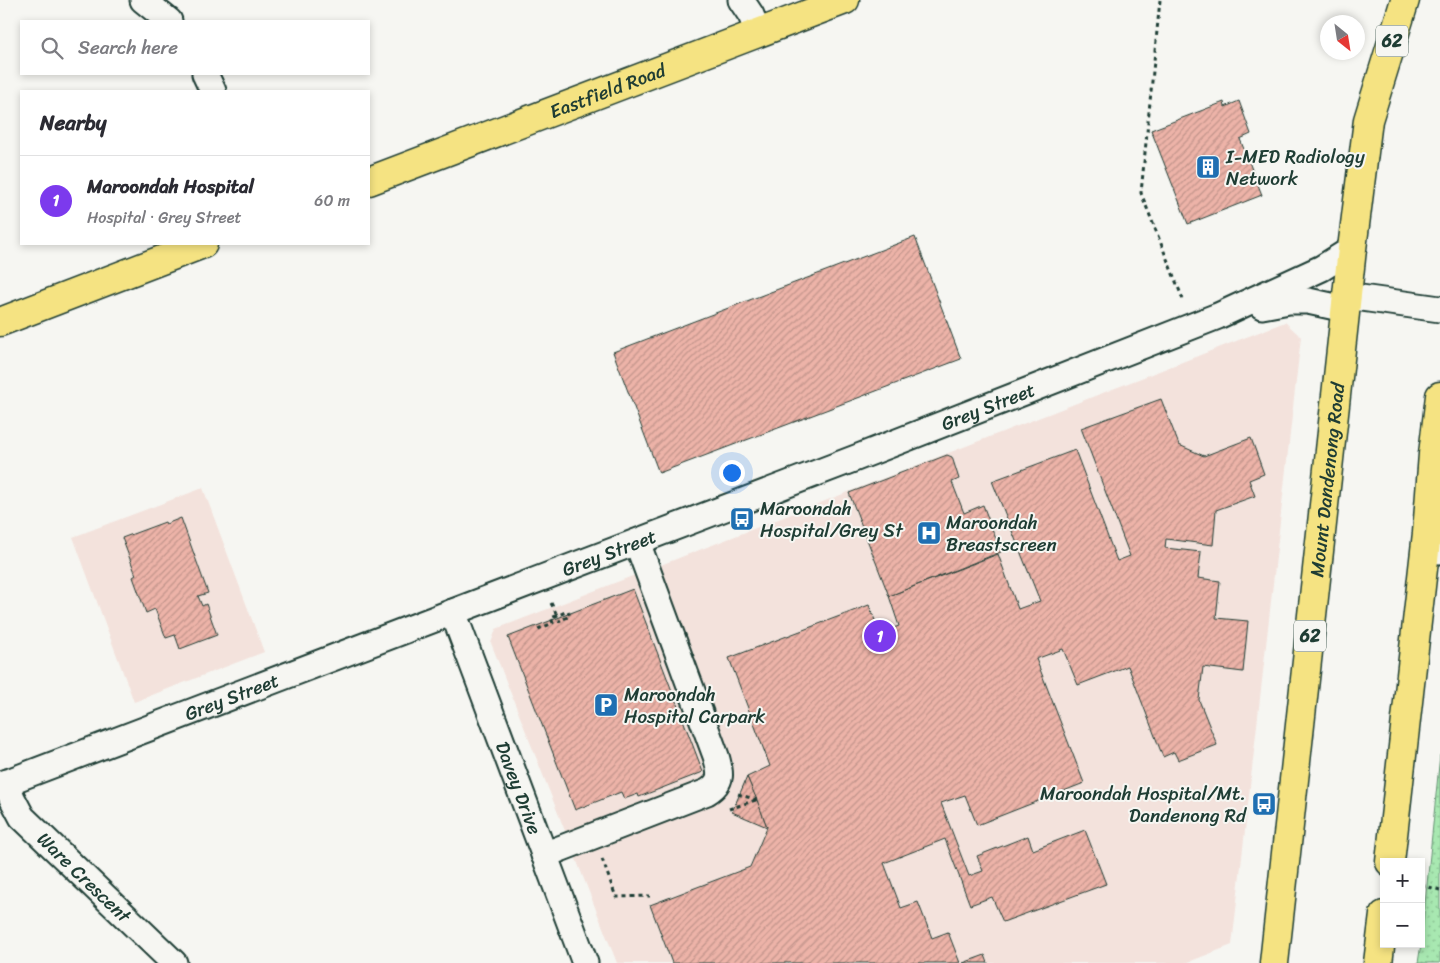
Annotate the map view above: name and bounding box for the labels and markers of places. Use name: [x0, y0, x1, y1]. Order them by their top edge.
place label: I-MED Radiology Network: [1225, 140, 1365, 195]
building icon: I-MED Radiology Network: [1195, 154, 1221, 180]
place label: Maroondah Hospital/Grey St: [760, 492, 904, 547]
bus stop icon: Maroondah Hospital/Grey St: [729, 506, 755, 532]
place label: Maroondah Breastscreen: [946, 506, 1057, 561]
hospital icon: Maroondah Breastscreen: [916, 520, 942, 546]
pin: 1: [864, 617, 896, 655]
place label: Maroondah Hospital Carpark: [624, 678, 765, 733]
parking icon: Maroondah Hospital Carpark: [593, 692, 619, 718]
place label: Maroondah Hospital/Mt. Dandenong Rd: [1040, 777, 1248, 832]
bus stop icon: Maroondah Hospital/Mt. Dandenong Rd: [1251, 791, 1277, 817]

